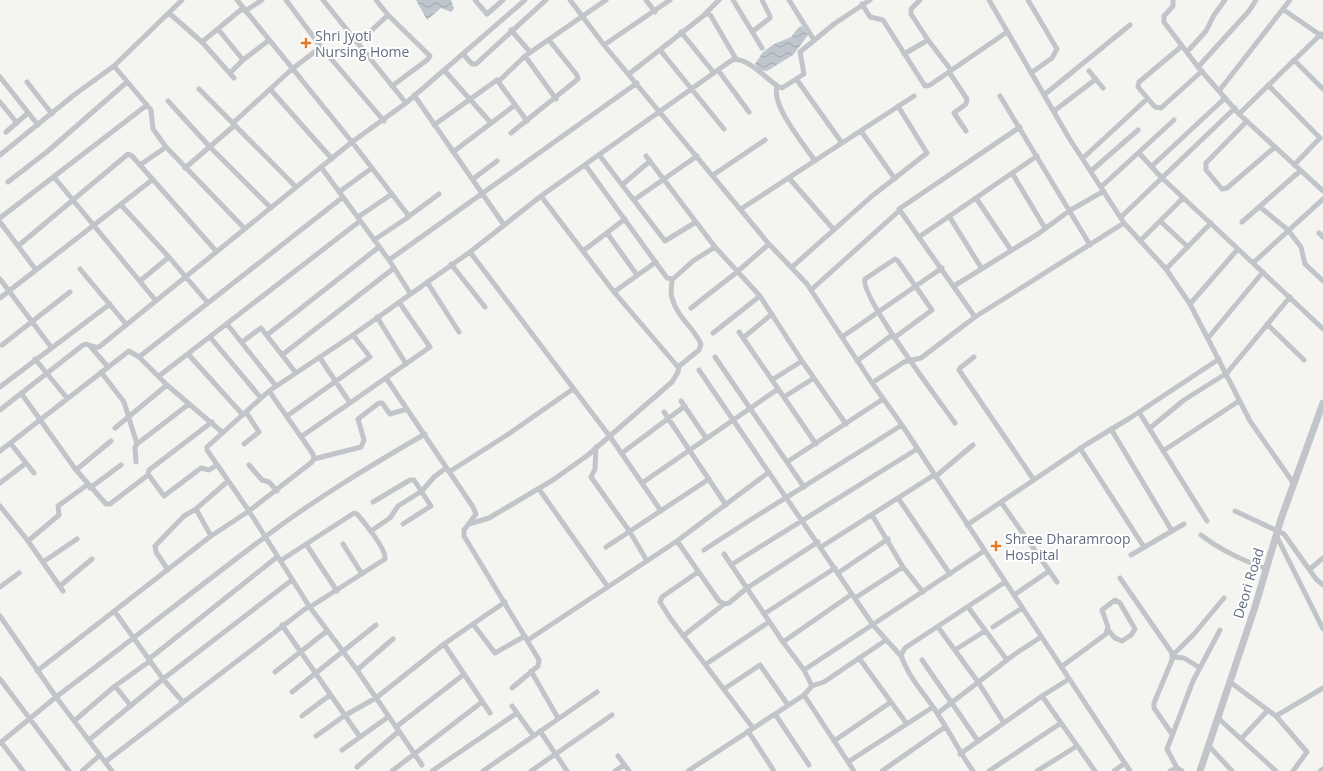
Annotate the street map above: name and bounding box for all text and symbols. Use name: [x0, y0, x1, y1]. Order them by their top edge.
place label: Shri Jyoti Nursing Home: [315, 26, 410, 61]
marker: Shri Jyoti Nursing Home: [300, 37, 312, 49]
place label: Shree Dharamroop Hospital: [1005, 529, 1130, 564]
marker: Shree Dharamroop Hospital: [990, 540, 1002, 552]
street label: Deori Road: [1228, 545, 1268, 621]

